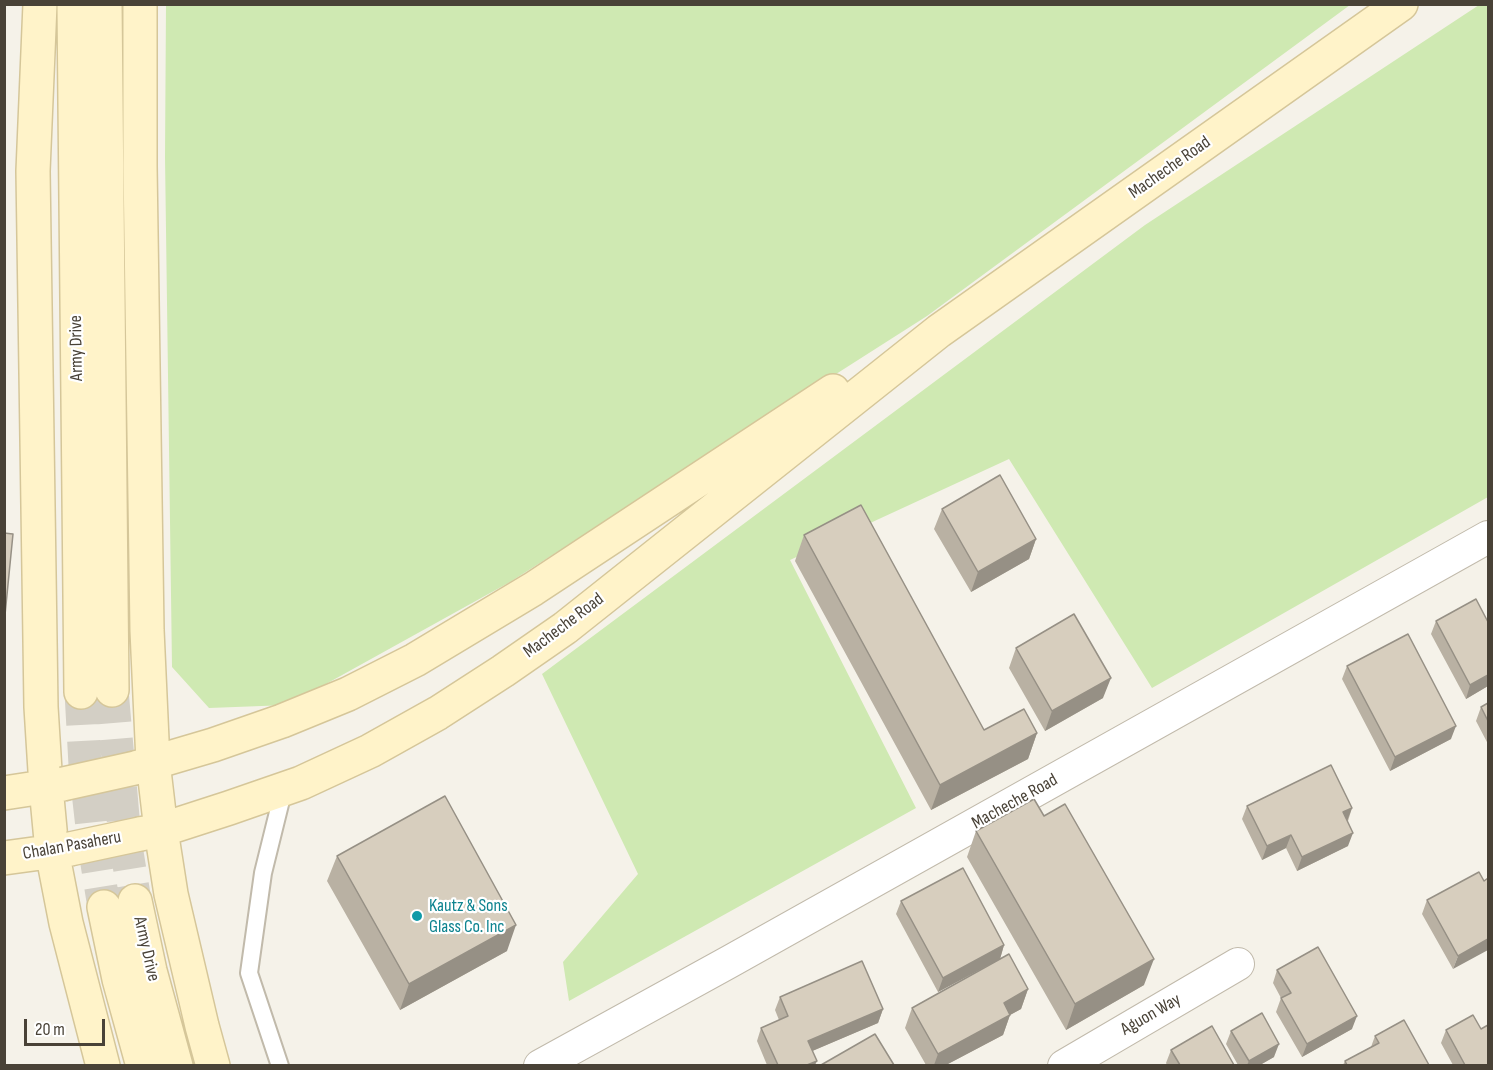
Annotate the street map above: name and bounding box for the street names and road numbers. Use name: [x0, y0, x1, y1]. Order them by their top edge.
street label: Macheche Road: [1125, 132, 1215, 204]
street label: Army Drive: [66, 315, 88, 381]
street label: Macheche Road: [520, 589, 608, 663]
street label: Macheche Road: [968, 770, 1062, 834]
street label: Chalan Pasaheru: [21, 827, 123, 865]
street label: Army Drive: [128, 914, 164, 984]
street label: Aguon Way: [1117, 989, 1185, 1041]

